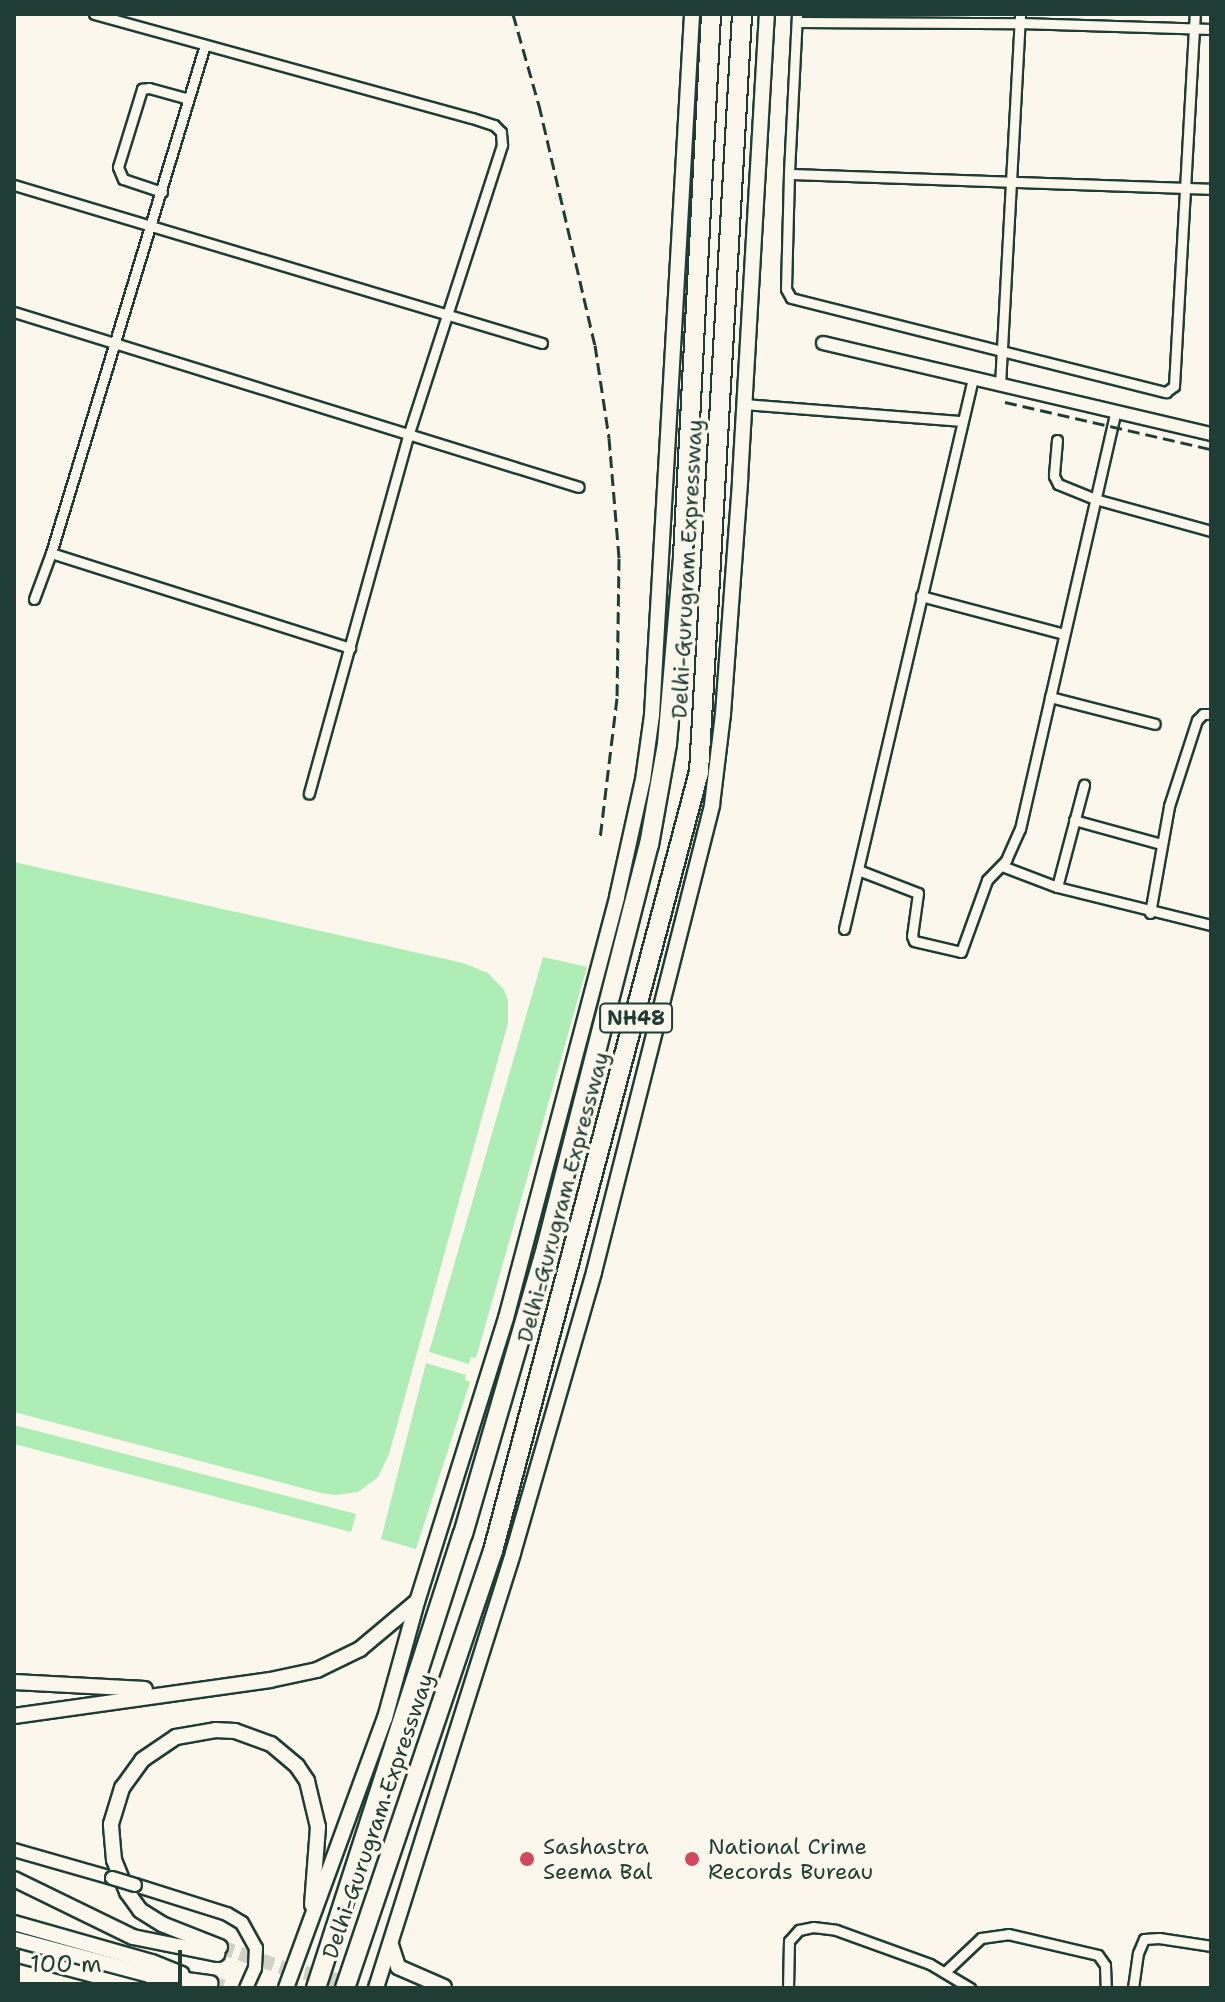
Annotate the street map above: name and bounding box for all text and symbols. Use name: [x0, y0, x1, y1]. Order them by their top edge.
street label: Delhi-Gurugram Expressway: [666, 419, 708, 719]
road number: NH48: [598, 1002, 674, 1034]
street label: Delhi-Gurugram Expressway: [511, 1049, 615, 1345]
street label: Delhi-Gurugram Expressway: [317, 1670, 439, 1962]
place label: Sashastra Seema Bal: [543, 1833, 652, 1884]
place label: National Crime Records Bureau: [708, 1833, 873, 1884]
marker: Sashastra Seema Bal: [518, 1850, 536, 1868]
marker: National Crime Records Bureau: [683, 1850, 701, 1868]
scale bar: [20, 1934, 186, 1984]
text: 100 m: [30, 1948, 102, 1980]

